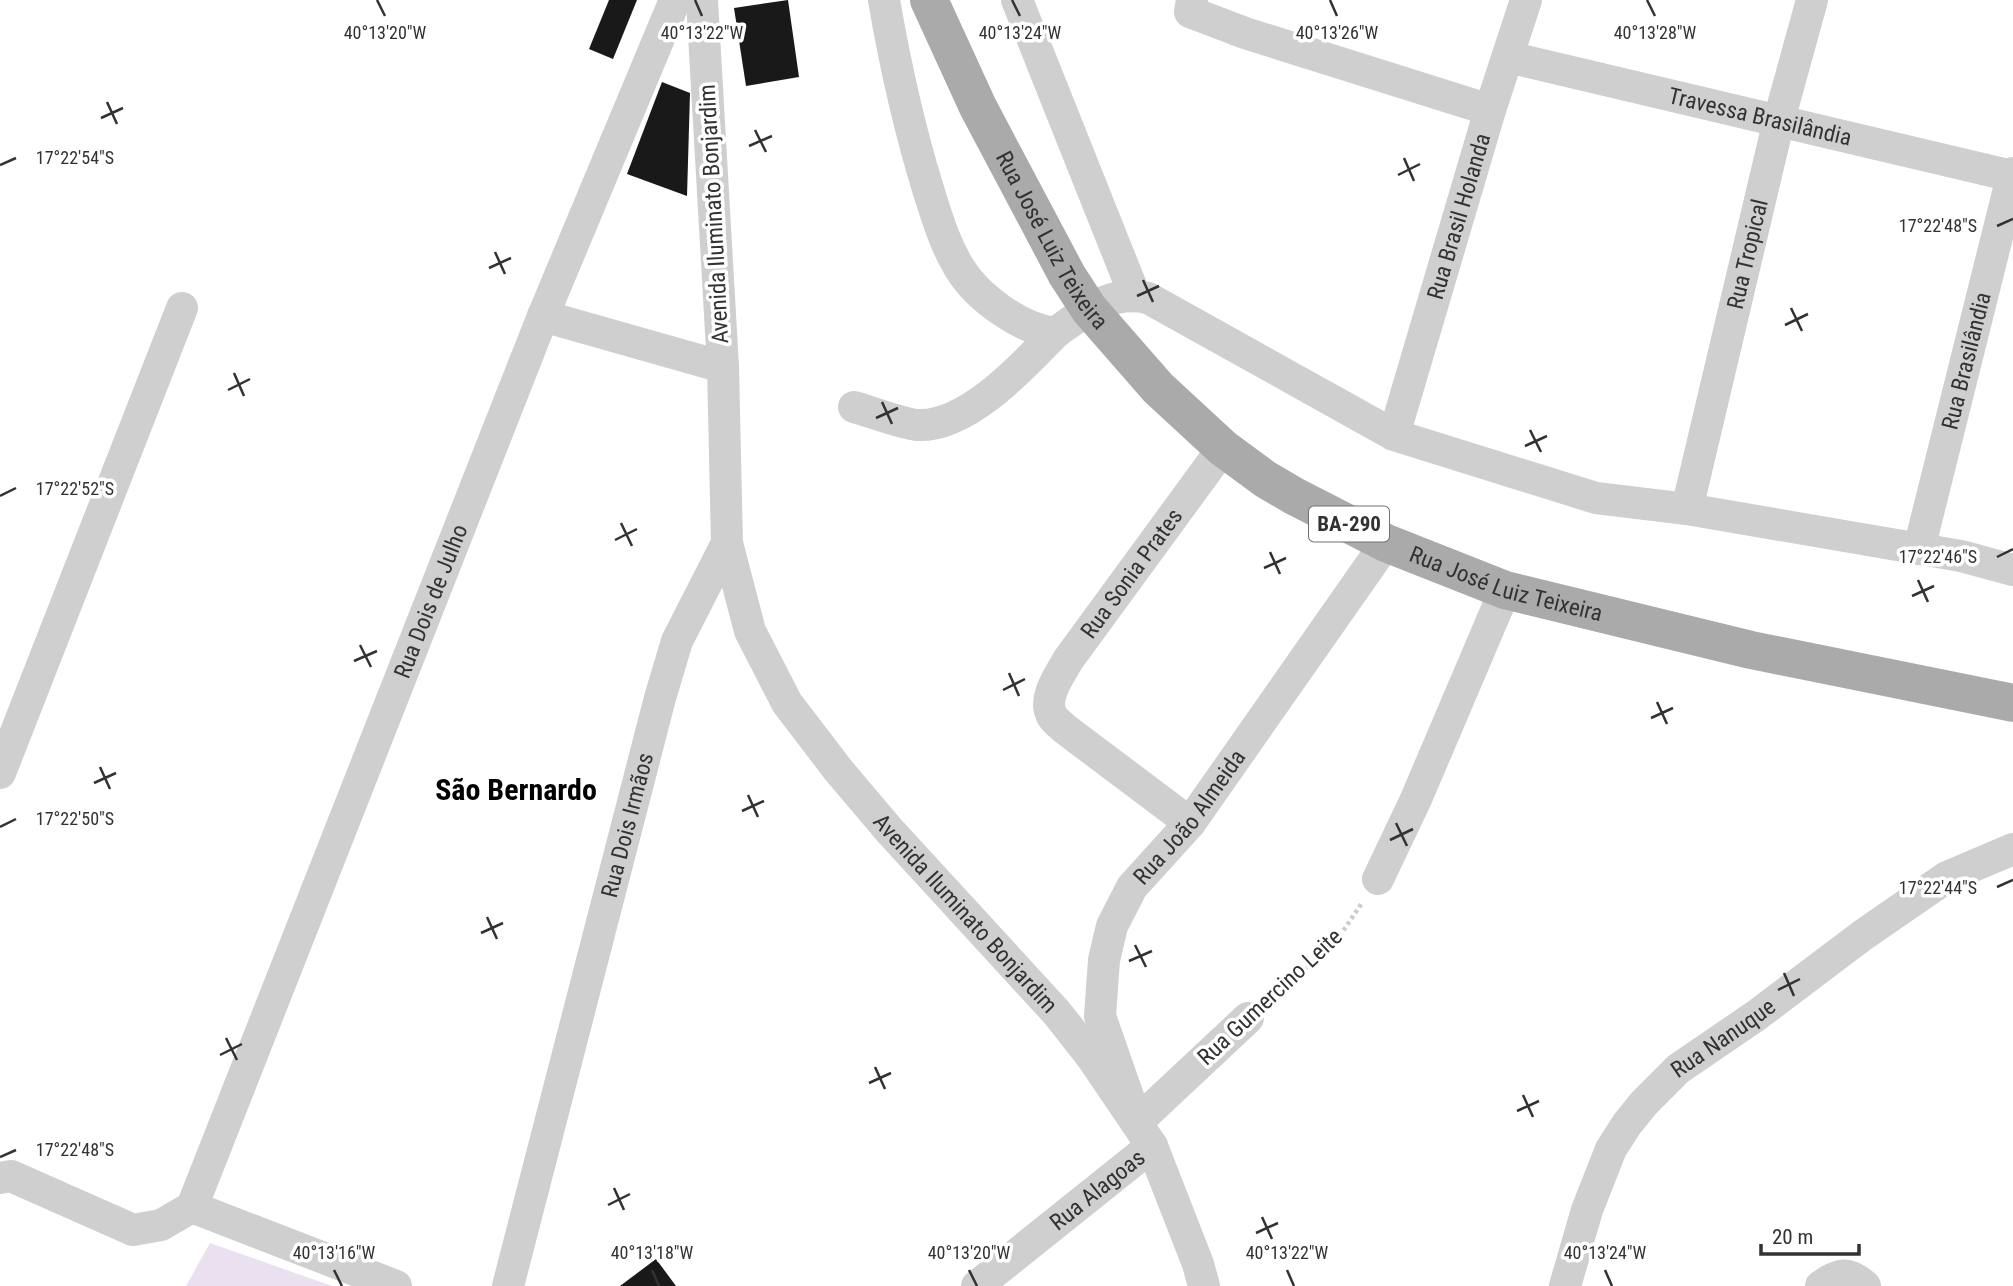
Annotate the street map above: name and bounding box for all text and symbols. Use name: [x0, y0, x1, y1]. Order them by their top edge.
text: 40°13'20"W: [344, 22, 427, 43]
text: 40°13'22"W: [661, 22, 744, 43]
text: 40°13'24"W: [979, 22, 1062, 43]
text: 40°13'26"W: [1296, 22, 1379, 43]
text: 40°13'28"W: [1614, 22, 1697, 43]
street label: Travessa Brasilândia: [1666, 82, 1854, 151]
street label: Avenida Iluminato Bonjardim: [694, 84, 734, 344]
street label: Rua Brasil Holanda: [1421, 130, 1496, 303]
street label: Rua José Luiz Teixeira: [990, 146, 1114, 335]
text: 17°22'54"S: [36, 147, 114, 168]
street label: Rua Tropical: [1721, 196, 1773, 312]
text: 17°22'48"S: [1899, 215, 1977, 236]
street label: Rua Brasilândia: [1936, 289, 1996, 432]
text: 17°22'52"S: [36, 478, 114, 499]
street label: Rua Sonia Prates: [1075, 503, 1188, 644]
road number: BA-290: [1309, 506, 1389, 542]
street label: Rua Dois de Julho: [388, 520, 473, 682]
street label: Rua José Luiz Teixeira: [1406, 540, 1605, 627]
text: 17°22'46"S: [1899, 546, 1977, 567]
street label: Rua João Almeida: [1128, 744, 1251, 890]
street label: Rua Dois Irmãos: [595, 750, 659, 900]
district label: São Bernardo: [435, 772, 597, 807]
text: 17°22'50"S: [36, 808, 114, 829]
street label: Avenida Iluminato Bonjardim: [868, 808, 1063, 1018]
text: 17°22'44"S: [1899, 877, 1977, 898]
street label: Rua Gumercino Leite: [1192, 923, 1348, 1071]
street label: Rua Nanuque: [1666, 993, 1780, 1083]
text: 17°22'48"S: [36, 1139, 114, 1160]
street label: Rua Alagoas: [1044, 1144, 1150, 1236]
scale bar: [1761, 1212, 1859, 1256]
text: 20 m: [1772, 1225, 1813, 1249]
text: 40°13'16"W: [293, 1242, 376, 1263]
text: 40°13'18"W: [611, 1242, 694, 1263]
text: 40°13'20"W: [928, 1242, 1011, 1263]
text: 40°13'22"W: [1246, 1242, 1329, 1263]
text: 40°13'24"W: [1564, 1242, 1647, 1263]

